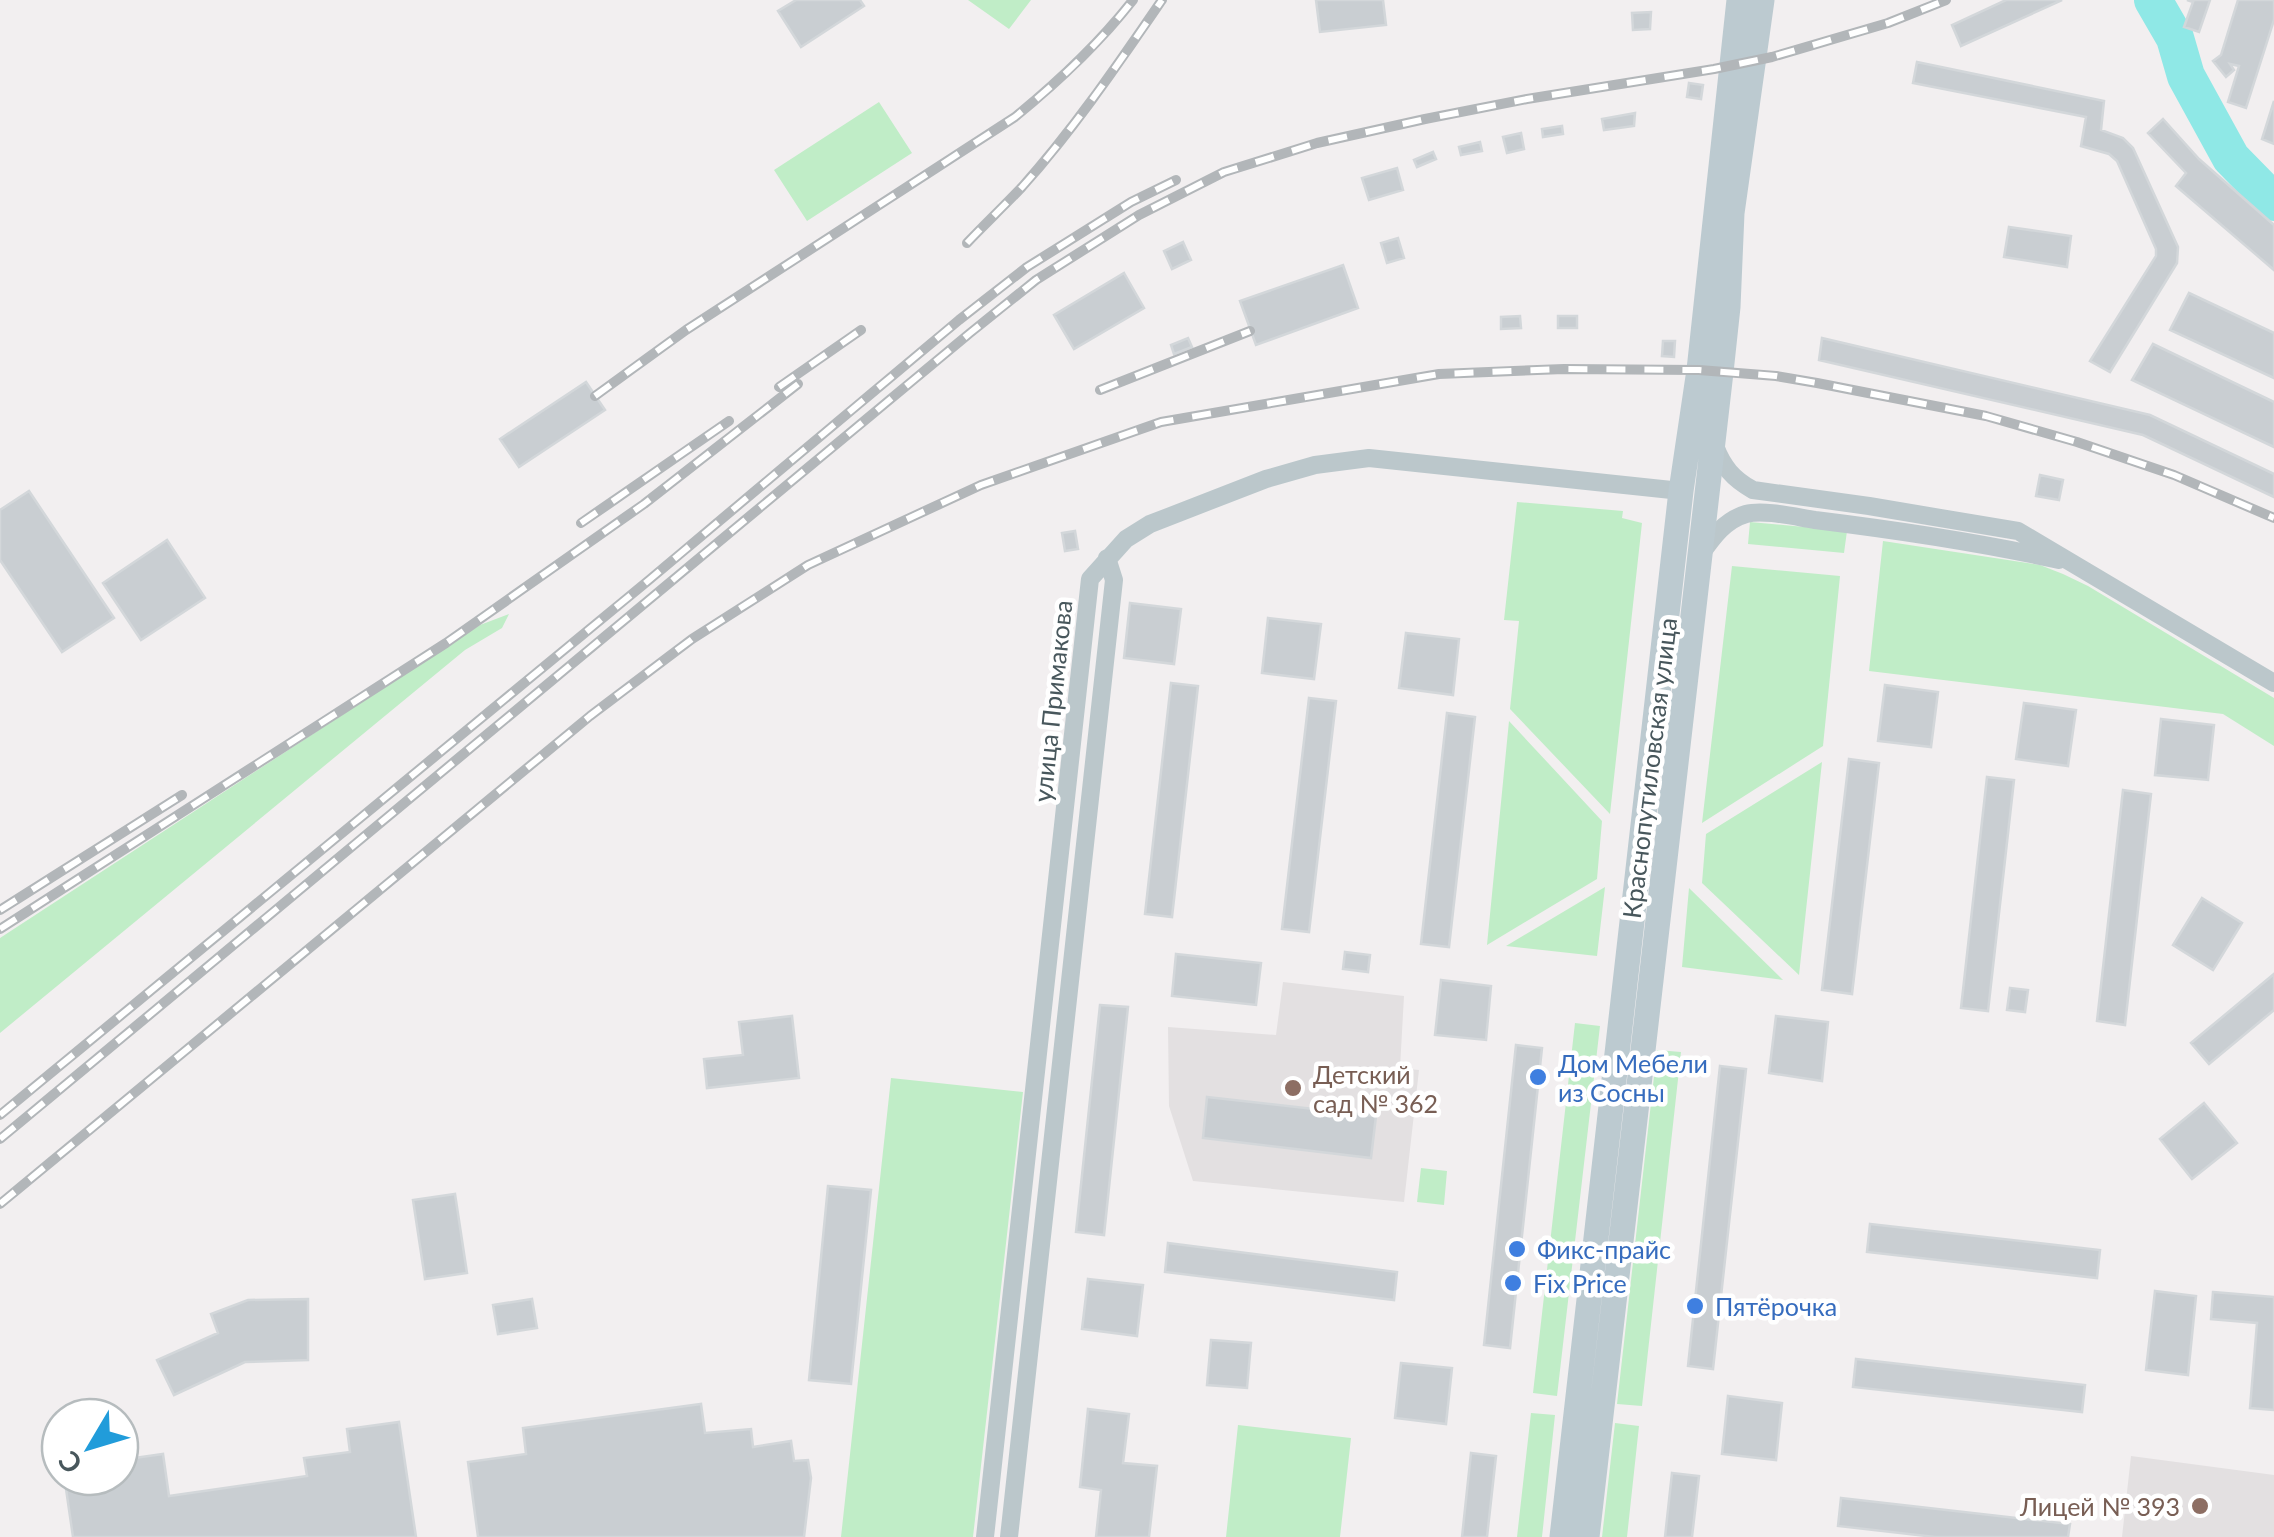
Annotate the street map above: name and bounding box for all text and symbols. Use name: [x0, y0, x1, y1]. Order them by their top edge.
street label: улица Примакова: [1026, 599, 1078, 803]
street label: Краснопутиловская улица: [1616, 616, 1682, 920]
place label: Дом Мебели из Сосны: [1558, 1048, 1708, 1107]
place label: Детский сад № 362: [1313, 1059, 1438, 1118]
marker: Дом Мебели из Сосны: [1527, 1066, 1549, 1088]
marker: Детский сад № 362: [1282, 1077, 1304, 1099]
place label: Фикс-прайс: [1537, 1234, 1671, 1264]
marker: Фикс-прайс: [1506, 1238, 1528, 1260]
place label: Fix Price: [1533, 1268, 1627, 1298]
marker: Fix Price: [1502, 1272, 1524, 1294]
place label: Пятёрочка: [1715, 1291, 1837, 1321]
marker: Пятёрочка: [1684, 1295, 1706, 1317]
north arrow: [40, 1397, 140, 1497]
text: С: [50, 1445, 89, 1481]
place label: Лицей № 393: [2019, 1491, 2180, 1521]
marker: Лицей № 393: [2189, 1495, 2211, 1517]

